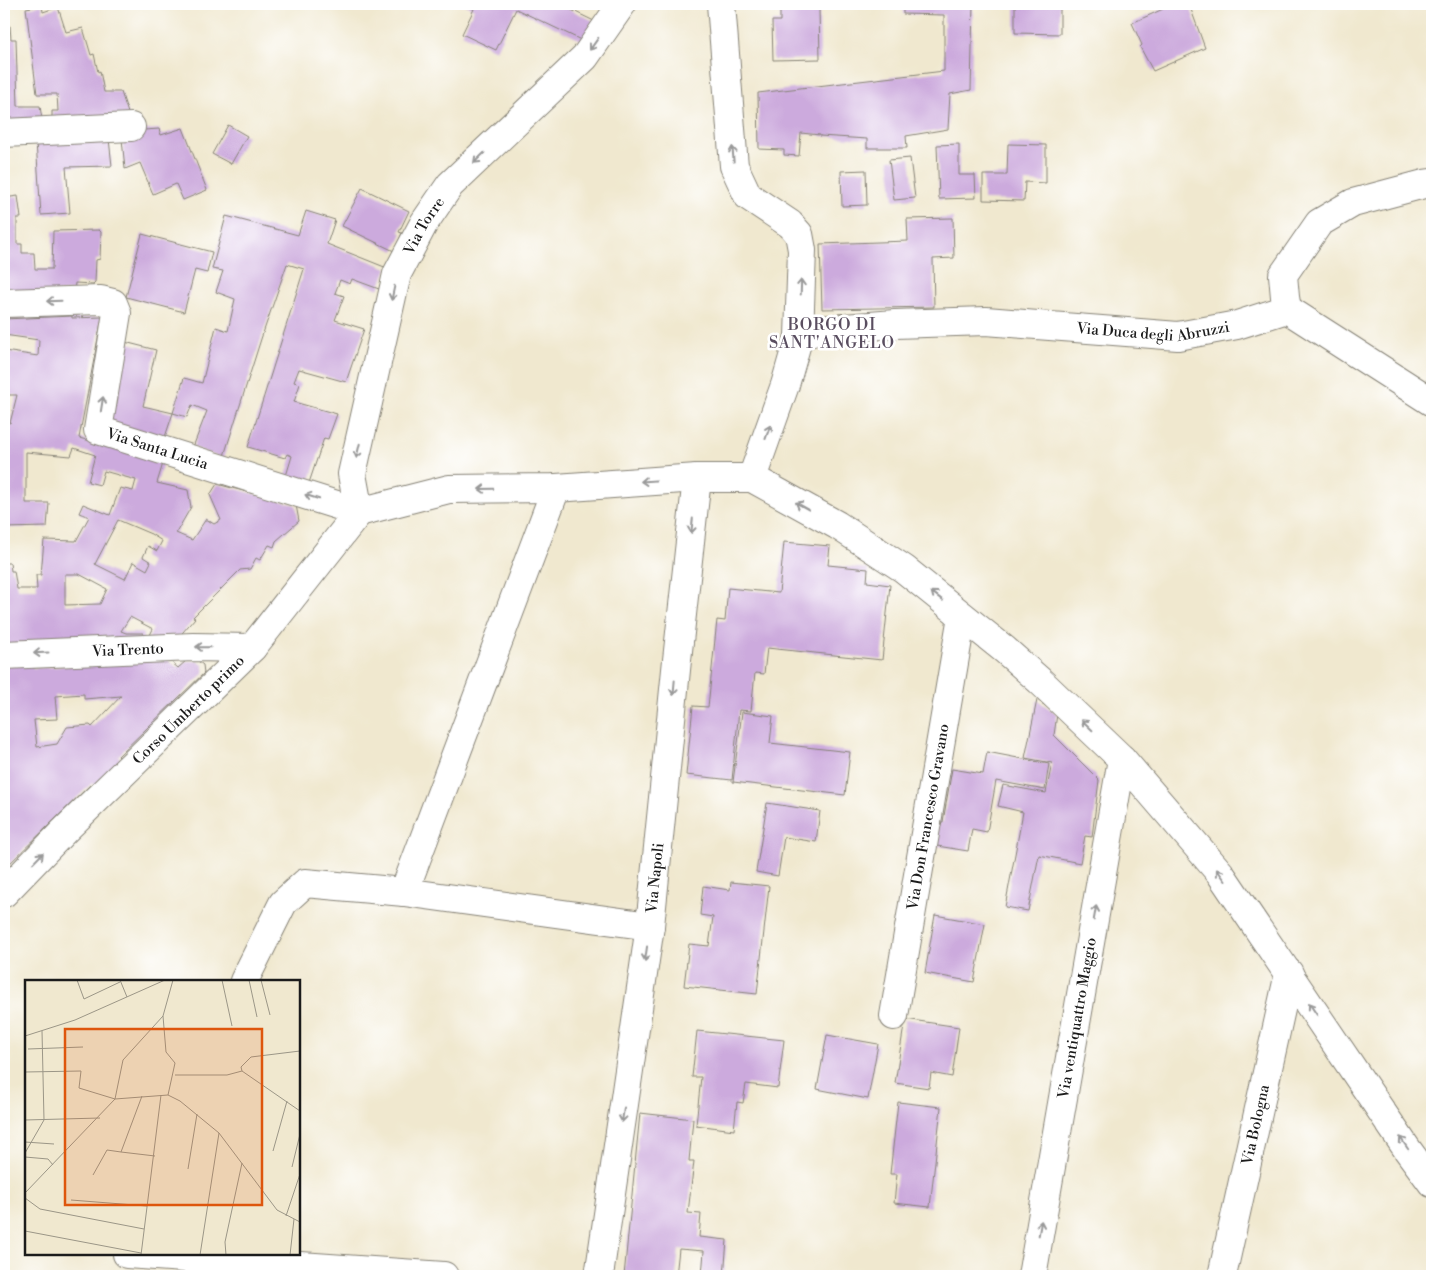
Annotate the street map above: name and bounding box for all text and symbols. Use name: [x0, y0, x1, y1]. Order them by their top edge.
one-way arrow: [589, 37, 599, 51]
one-way arrow: [728, 146, 738, 162]
one-way arrow: [473, 152, 485, 164]
street label: Via Torre: [400, 193, 449, 259]
one-way arrow: [796, 279, 805, 295]
one-way arrow: [388, 284, 397, 300]
one-way arrow: [47, 297, 63, 306]
district label: BORGO DI SANT'ANGELO: [769, 315, 895, 353]
street label: Via Duca degli Abruzzi: [1075, 318, 1231, 346]
one-way arrow: [98, 397, 108, 413]
street label: Via Santa Lucia: [103, 424, 211, 474]
one-way arrow: [764, 425, 773, 441]
one-way arrow: [353, 443, 362, 459]
one-way arrow: [641, 477, 657, 486]
one-way arrow: [478, 484, 494, 494]
one-way arrow: [304, 492, 320, 502]
one-way arrow: [795, 501, 810, 511]
one-way arrow: [687, 518, 696, 534]
one-way arrow: [931, 591, 944, 602]
street label: Via Trento: [91, 639, 164, 661]
one-way arrow: [195, 642, 212, 652]
one-way arrow: [33, 649, 49, 658]
street label: Corso Umberto primo: [129, 651, 249, 769]
one-way arrow: [669, 679, 679, 695]
one-way arrow: [1080, 719, 1093, 731]
street label: Via Don Francesco Gravano: [903, 722, 954, 912]
street label: Via Napoli: [642, 842, 668, 915]
one-way arrow: [31, 852, 44, 864]
one-way arrow: [1216, 868, 1226, 882]
one-way arrow: [1090, 905, 1100, 921]
street label: Via ventiquattro Maggio: [1054, 936, 1101, 1101]
one-way arrow: [641, 945, 651, 961]
inset map: [25, 980, 300, 1255]
one-way arrow: [1308, 1002, 1318, 1016]
street label: Via Bologna: [1238, 1082, 1274, 1168]
one-way arrow: [617, 1106, 627, 1122]
one-way arrow: [1399, 1137, 1409, 1151]
one-way arrow: [1035, 1221, 1045, 1237]

